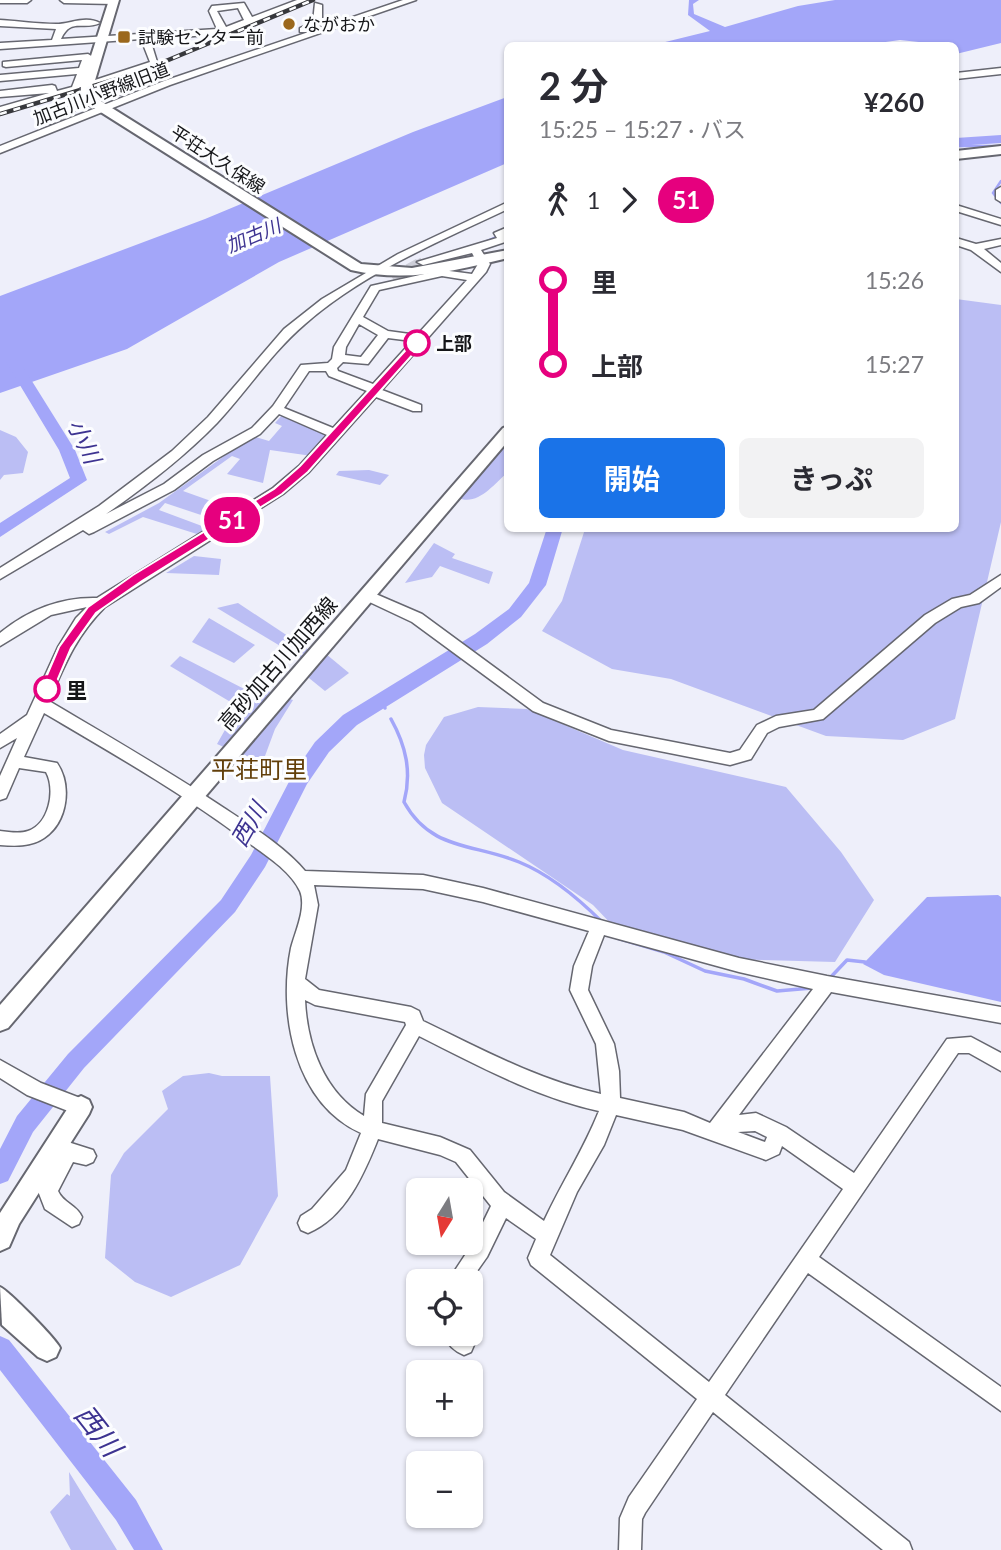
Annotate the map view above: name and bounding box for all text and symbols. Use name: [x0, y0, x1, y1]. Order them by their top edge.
place label: ながおか: [303, 13, 375, 35]
marker: ながおか: [281, 16, 297, 32]
place label: 試験センター前: [138, 26, 264, 48]
marker: 試験センター前: [116, 29, 132, 45]
street label: 加古川小野線旧道: [30, 57, 172, 129]
text: 2 分: [539, 62, 608, 108]
text: ¥260: [864, 86, 924, 118]
text: 15:25 – 15:27 · バス: [539, 115, 746, 143]
street label: 平荘大久保線: [167, 120, 269, 198]
icon: walk: [539, 181, 577, 219]
icon: forward: [610, 181, 648, 219]
text: 51: [672, 185, 700, 214]
text: 1: [587, 186, 600, 214]
water label: 加古川: [222, 212, 286, 257]
text: 里: [591, 266, 617, 298]
text: 15:26: [865, 266, 924, 294]
marker: 上部: [404, 330, 430, 356]
place label: 上部: [436, 332, 472, 354]
text: 上部: [591, 350, 643, 382]
text: 15:27: [865, 350, 924, 378]
water label: 小川: [63, 414, 109, 470]
button: 開始: [539, 438, 725, 518]
button: きっぷ: [739, 438, 924, 518]
line badge: 51: [201, 497, 264, 543]
text: 51: [218, 505, 246, 534]
street label: 高砂加古川加西線: [212, 591, 342, 735]
marker: 里: [34, 676, 60, 702]
place label: 里: [66, 677, 87, 702]
district label: 平荘町里: [211, 754, 307, 783]
water label: 西川: [224, 794, 273, 851]
north arrow: [406, 1178, 483, 1255]
map controls: [406, 1178, 483, 1528]
button: locate: [406, 1269, 483, 1346]
button: +: [406, 1360, 483, 1437]
water label: 西川: [68, 1397, 131, 1465]
button: −: [406, 1451, 483, 1528]

